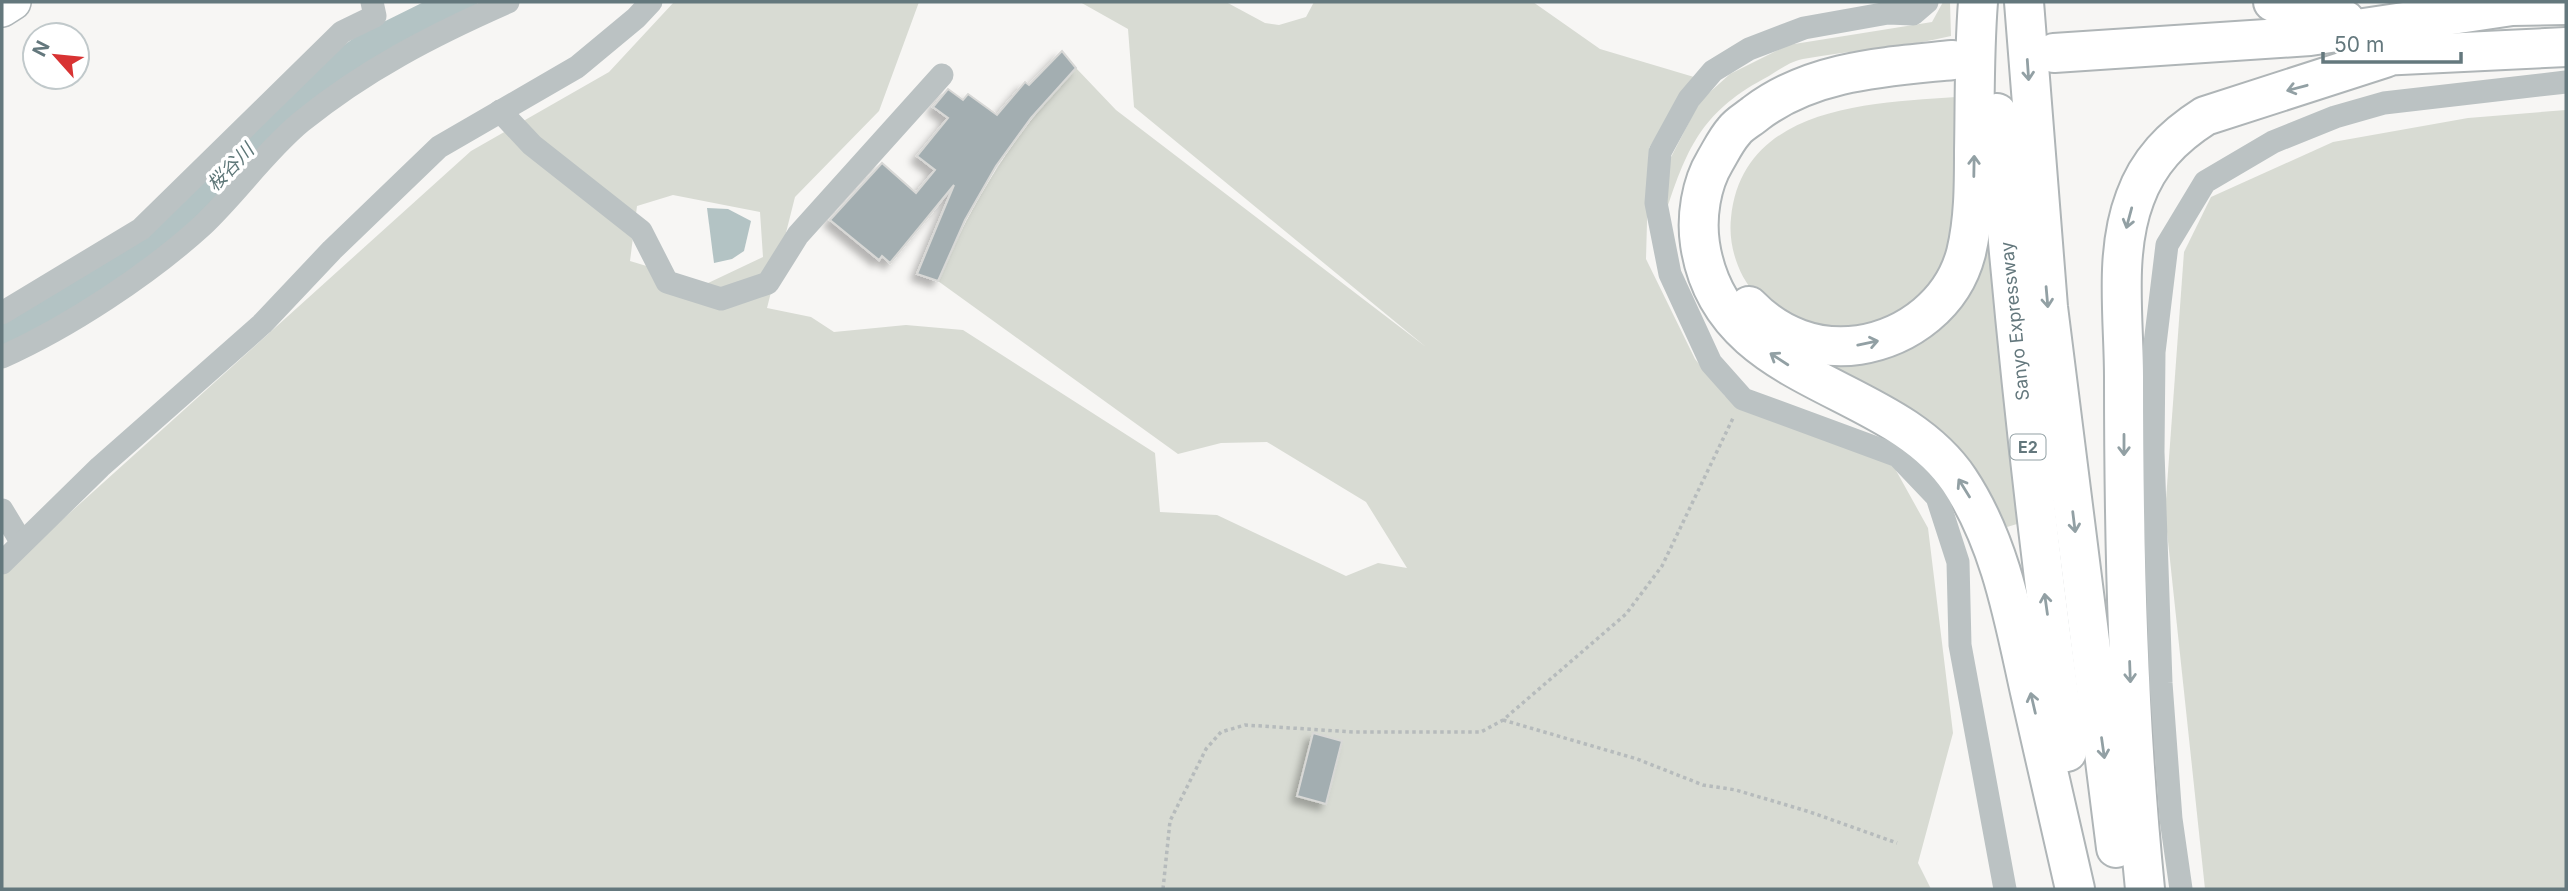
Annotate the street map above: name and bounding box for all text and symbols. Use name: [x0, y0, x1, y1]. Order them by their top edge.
north arrow: [21, 21, 91, 91]
scale bar: [2323, 21, 2461, 65]
text: 50 m: [2334, 32, 2384, 57]
text: N: [28, 37, 55, 60]
one-way arrow: [2022, 58, 2035, 81]
one-way arrow: [2286, 82, 2308, 95]
water label: 桜谷川: [202, 137, 260, 196]
one-way arrow: [1967, 155, 1981, 178]
one-way arrow: [2122, 207, 2135, 229]
street label: Sanyo Expressway: [1996, 240, 2033, 402]
one-way arrow: [2041, 285, 2054, 307]
one-way arrow: [1856, 335, 1879, 349]
one-way arrow: [1770, 352, 1789, 366]
one-way arrow: [2117, 433, 2131, 456]
road number: E2: [2010, 434, 2046, 460]
one-way arrow: [1956, 479, 1971, 498]
one-way arrow: [2067, 511, 2080, 533]
one-way arrow: [2039, 593, 2052, 615]
one-way arrow: [2124, 660, 2137, 683]
one-way arrow: [2026, 692, 2039, 715]
one-way arrow: [2097, 736, 2110, 759]

